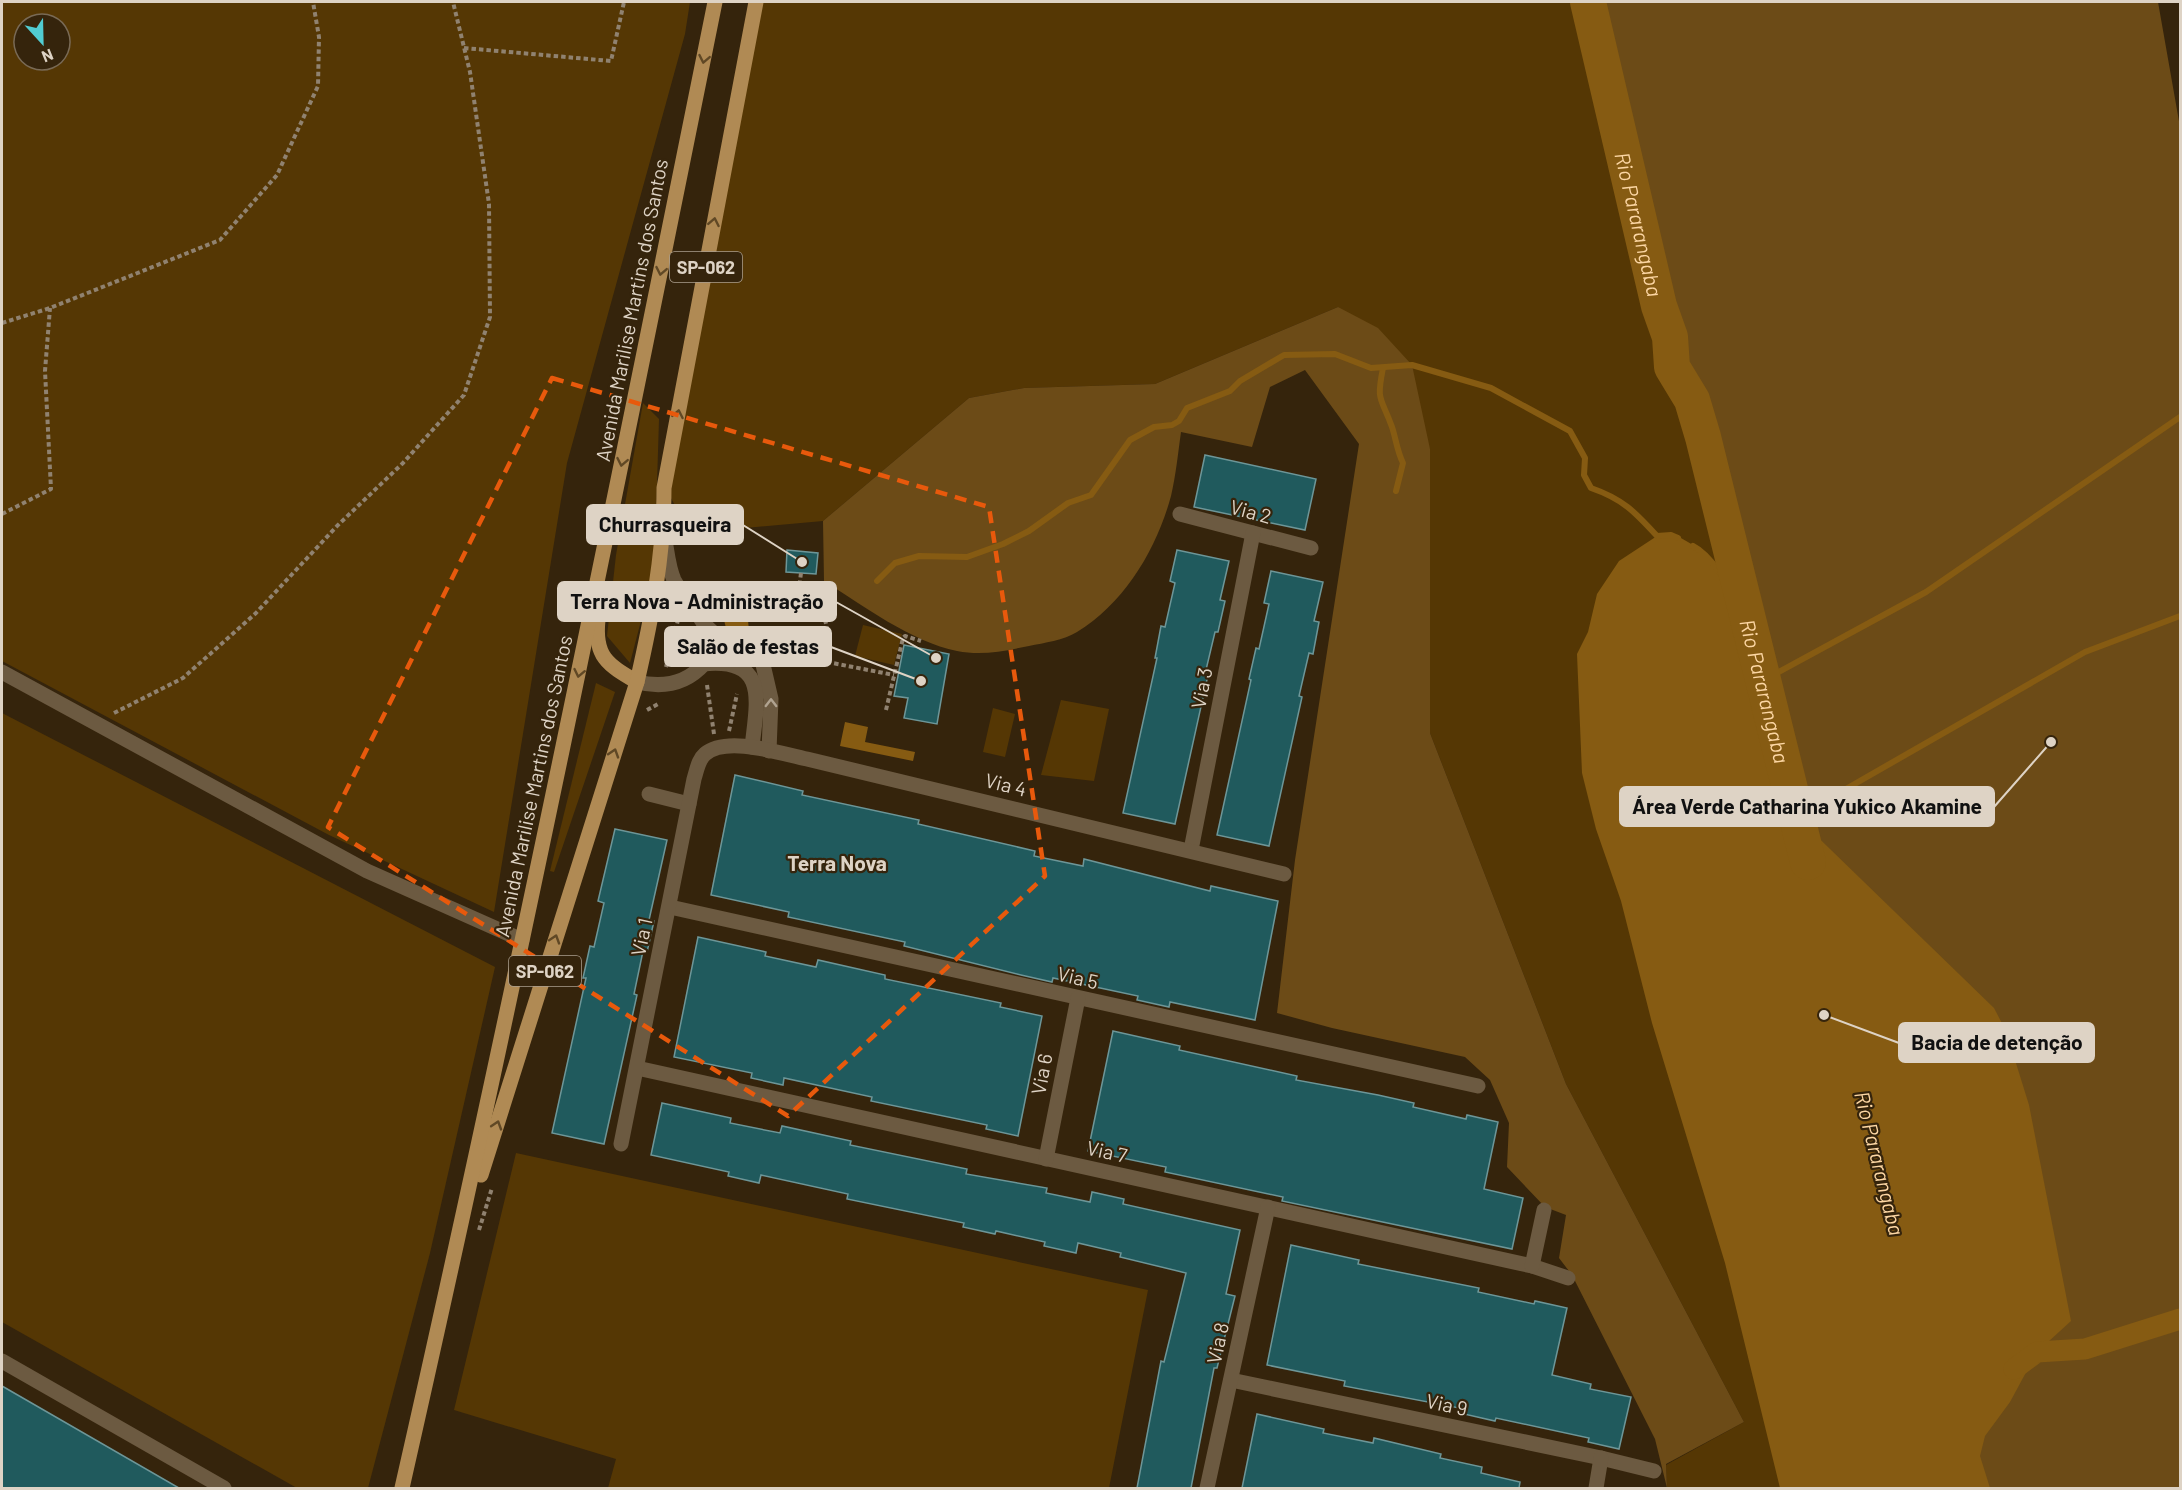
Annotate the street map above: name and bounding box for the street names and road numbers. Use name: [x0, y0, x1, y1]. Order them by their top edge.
street label: Avenida Marilise Martins dos Santos: [590, 157, 672, 463]
road number: SP-062: [670, 252, 742, 282]
street label: Via 2: [1228, 494, 1274, 528]
street label: Avenida Marilise Martins dos Santos: [489, 633, 577, 939]
street label: Via 3: [1185, 665, 1217, 711]
street label: Via 4: [983, 767, 1029, 801]
street label: Via 1: [625, 916, 657, 958]
road number: SP-062: [509, 956, 581, 986]
street label: Via 5: [1055, 961, 1101, 993]
street label: Via 6: [1025, 1051, 1057, 1097]
street label: Via 7: [1085, 1135, 1130, 1167]
street label: Via 8: [1201, 1320, 1233, 1366]
street label: Via 9: [1424, 1388, 1470, 1420]

